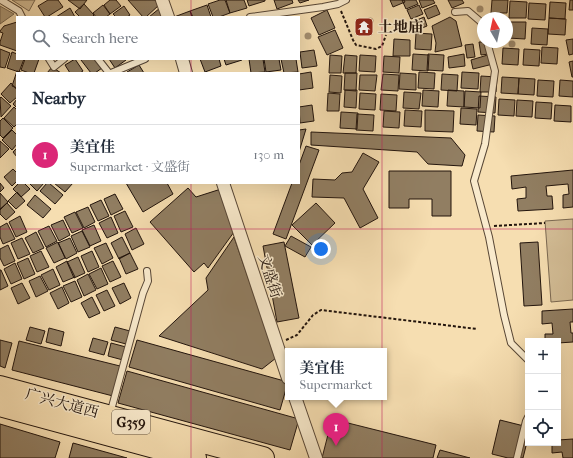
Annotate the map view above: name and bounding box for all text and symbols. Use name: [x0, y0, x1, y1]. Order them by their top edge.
north arrow: [477, 12, 513, 48]
search box: [16, 16, 300, 60]
temple icon: 土地庙: [353, 16, 375, 38]
place label: 土地庙: [378, 18, 423, 36]
icon: search: [30, 27, 52, 49]
text: Search here: [62, 29, 138, 47]
text: Nearby: [32, 88, 86, 108]
text: 美宜佳: [70, 138, 115, 156]
text: 1: [43, 147, 47, 162]
text: 130 m: [253, 147, 284, 162]
text: Supermarket · 文盛街: [70, 159, 190, 174]
your location: [311, 239, 331, 259]
street label: 文盛街: [254, 252, 286, 300]
map controls: [525, 338, 561, 446]
button: +: [525, 338, 561, 374]
popup: [285, 348, 387, 400]
text: 美宜佳: [300, 359, 345, 377]
button: −: [525, 374, 561, 410]
text: Supermarket: [300, 377, 372, 392]
street label: 广兴大道西: [23, 385, 101, 421]
road number: G359: [112, 410, 150, 434]
button: locate: [525, 410, 561, 446]
pin: 1: [323, 413, 349, 446]

